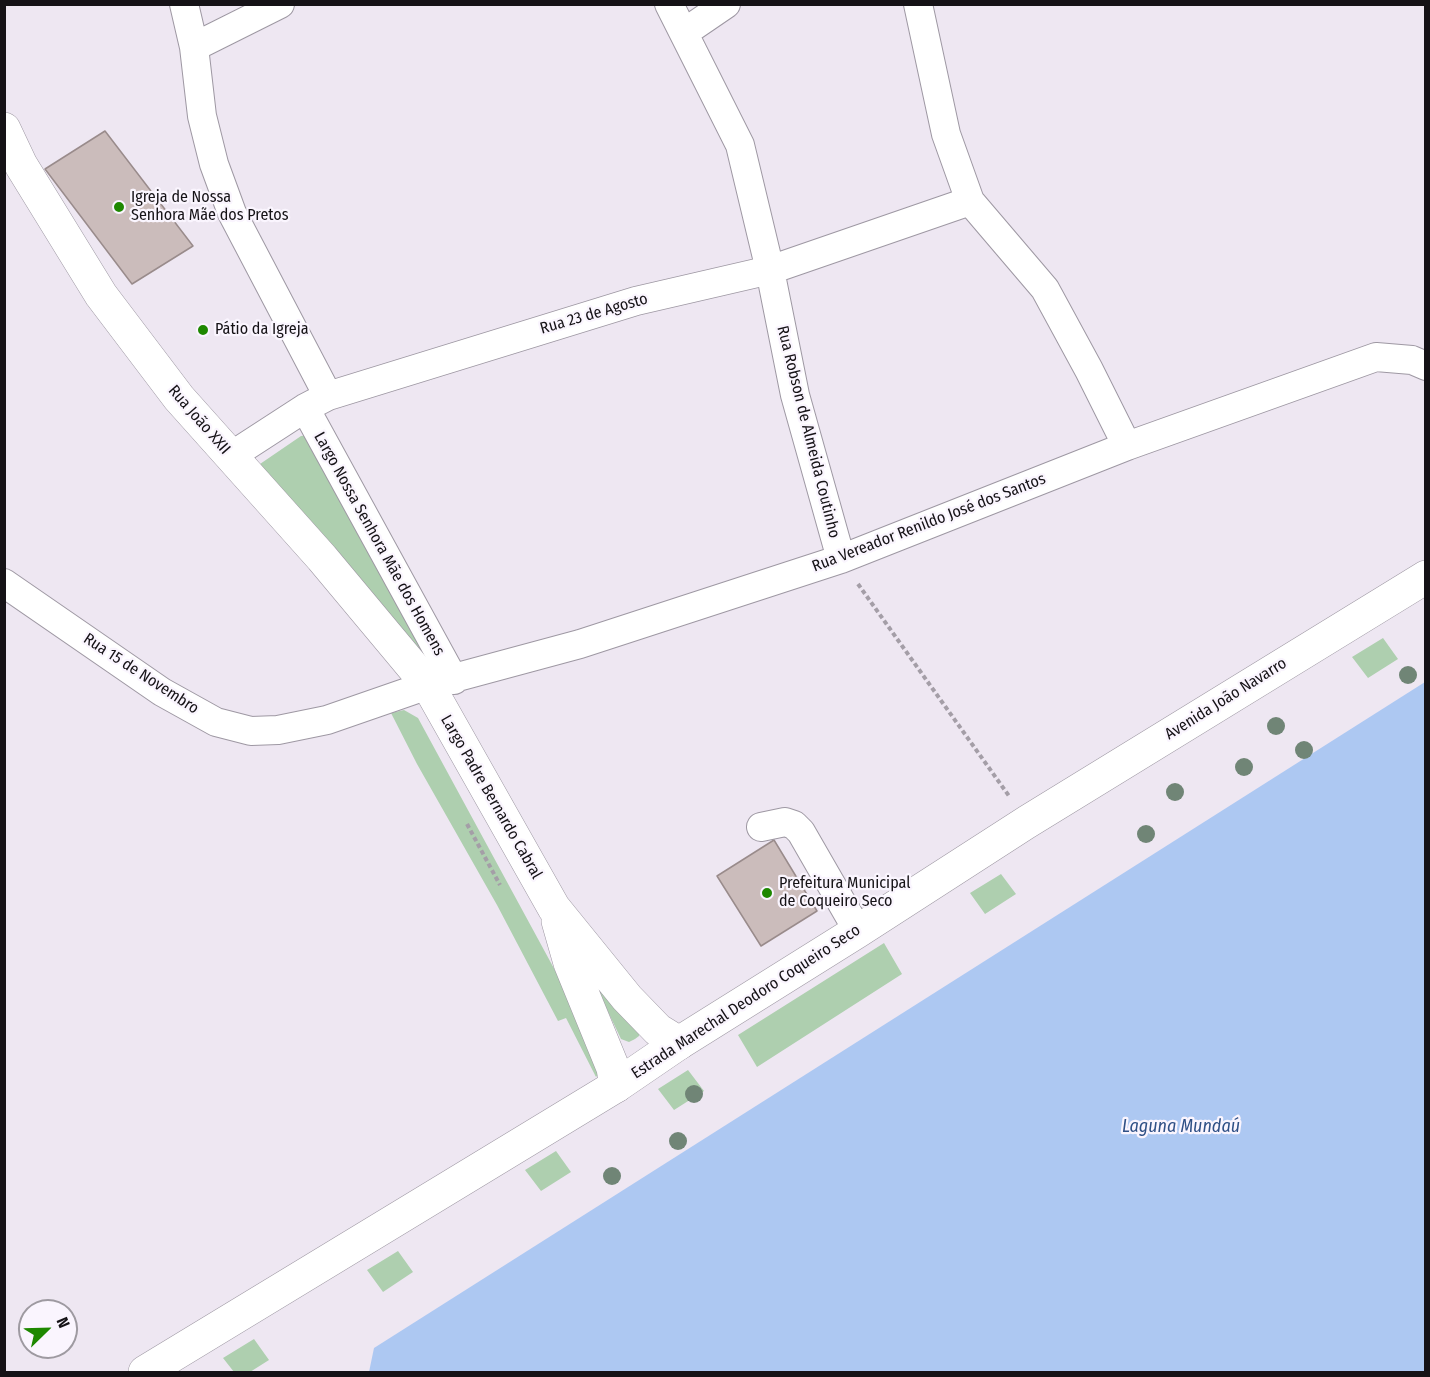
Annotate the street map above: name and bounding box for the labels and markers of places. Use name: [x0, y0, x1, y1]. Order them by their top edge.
place label: Igreja de Nossa Senhora Mãe dos Pretos: [131, 188, 289, 226]
marker: Igreja de Nossa Senhora Mãe dos Pretos: [112, 200, 126, 214]
place label: Pátio da Igreja: [215, 320, 309, 340]
marker: Pátio da Igreja: [196, 323, 210, 337]
place label: Prefeitura Municipal de Coqueiro Seco: [779, 874, 910, 912]
marker: Prefeitura Municipal de Coqueiro Seco: [760, 886, 774, 900]

